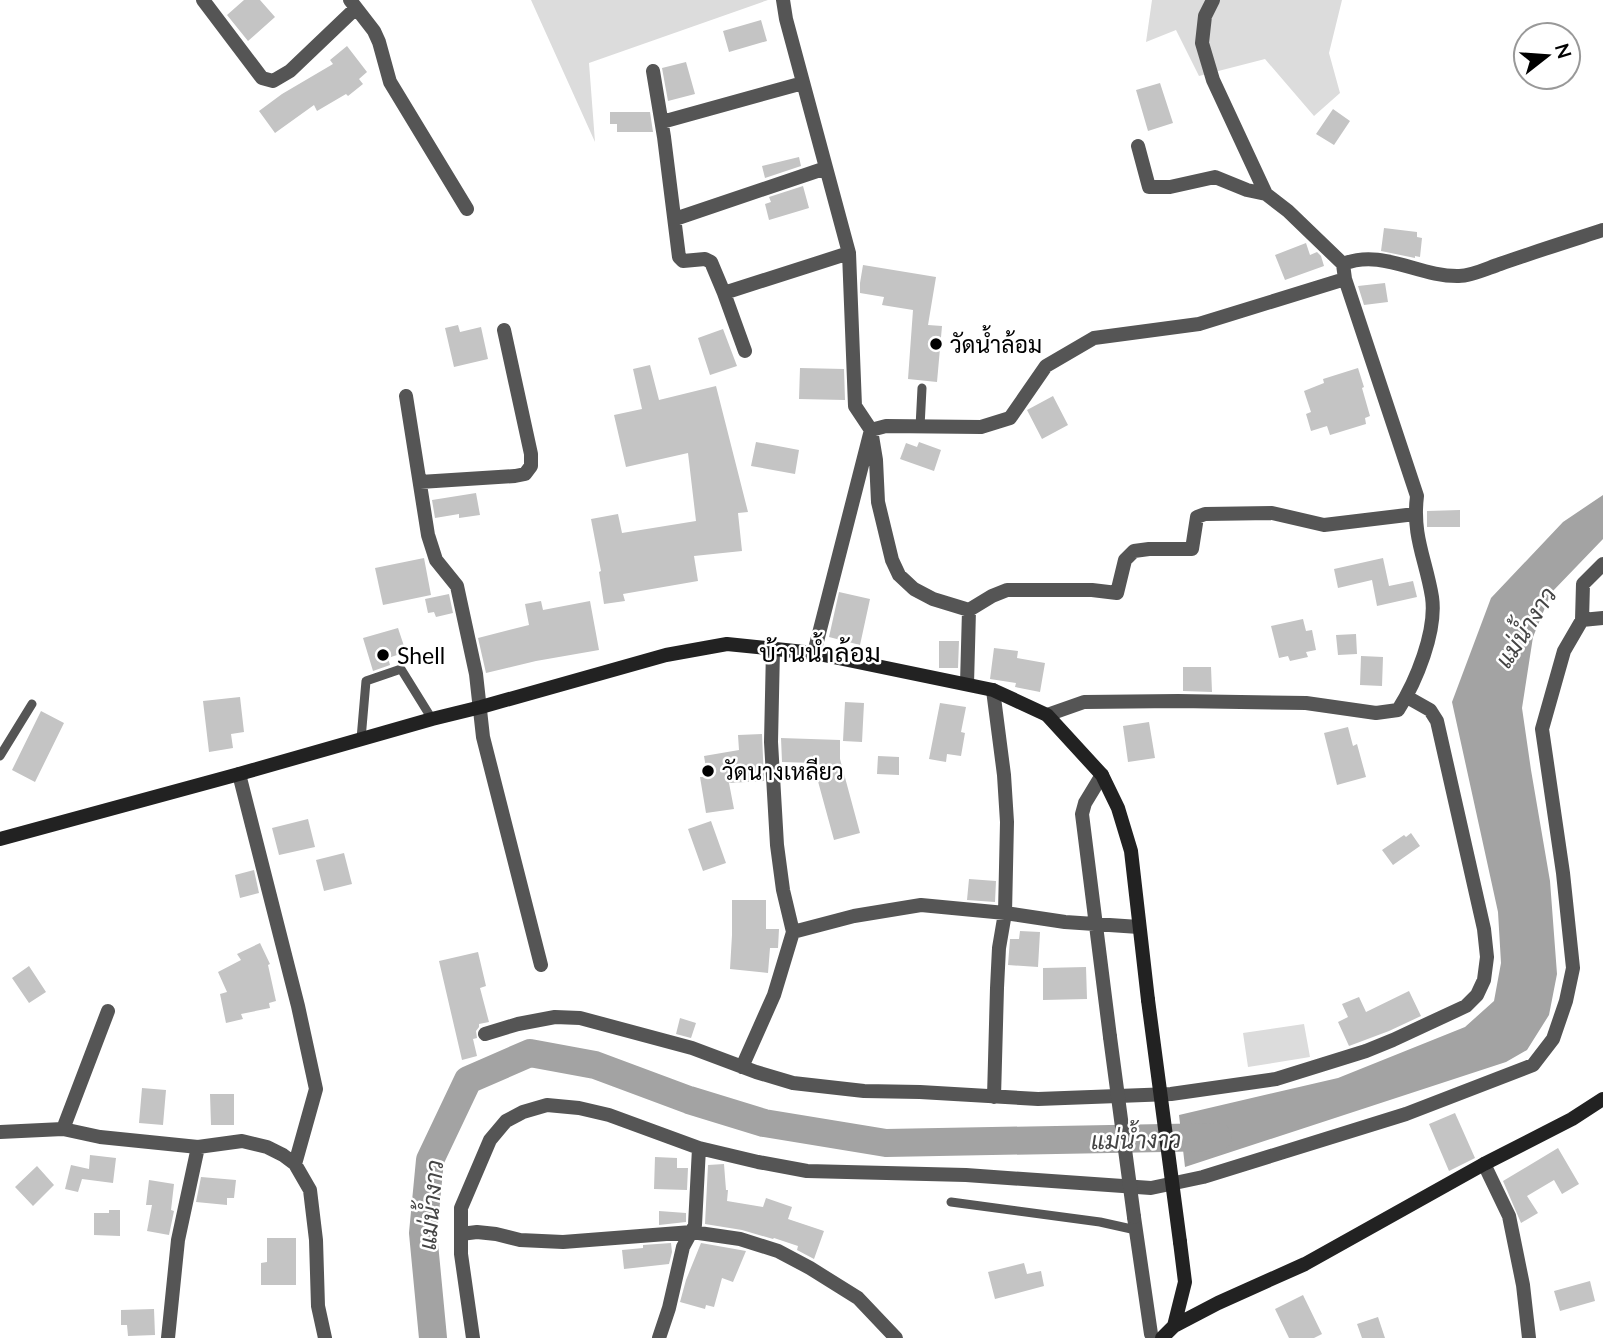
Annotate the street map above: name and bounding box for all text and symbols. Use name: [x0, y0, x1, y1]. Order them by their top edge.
north arrow: [1512, 21, 1582, 91]
text: N: [1551, 41, 1577, 61]
place label: วัดน้ำล้อม: [950, 325, 1042, 358]
marker: วัดน้ำล้อม: [928, 336, 944, 352]
water label: แม่น้ำงาว: [1485, 579, 1562, 673]
district label: บ้านน้ำล้อม: [759, 632, 881, 668]
place label: Shell: [397, 641, 445, 669]
marker: Shell: [375, 647, 391, 663]
place label: วัดนางเหลียว: [722, 757, 844, 785]
marker: วัดนางเหลียว: [700, 763, 716, 779]
water label: แม่น้ำงาว: [1090, 1120, 1181, 1154]
water label: แม่น้ำงาว: [408, 1158, 448, 1251]

